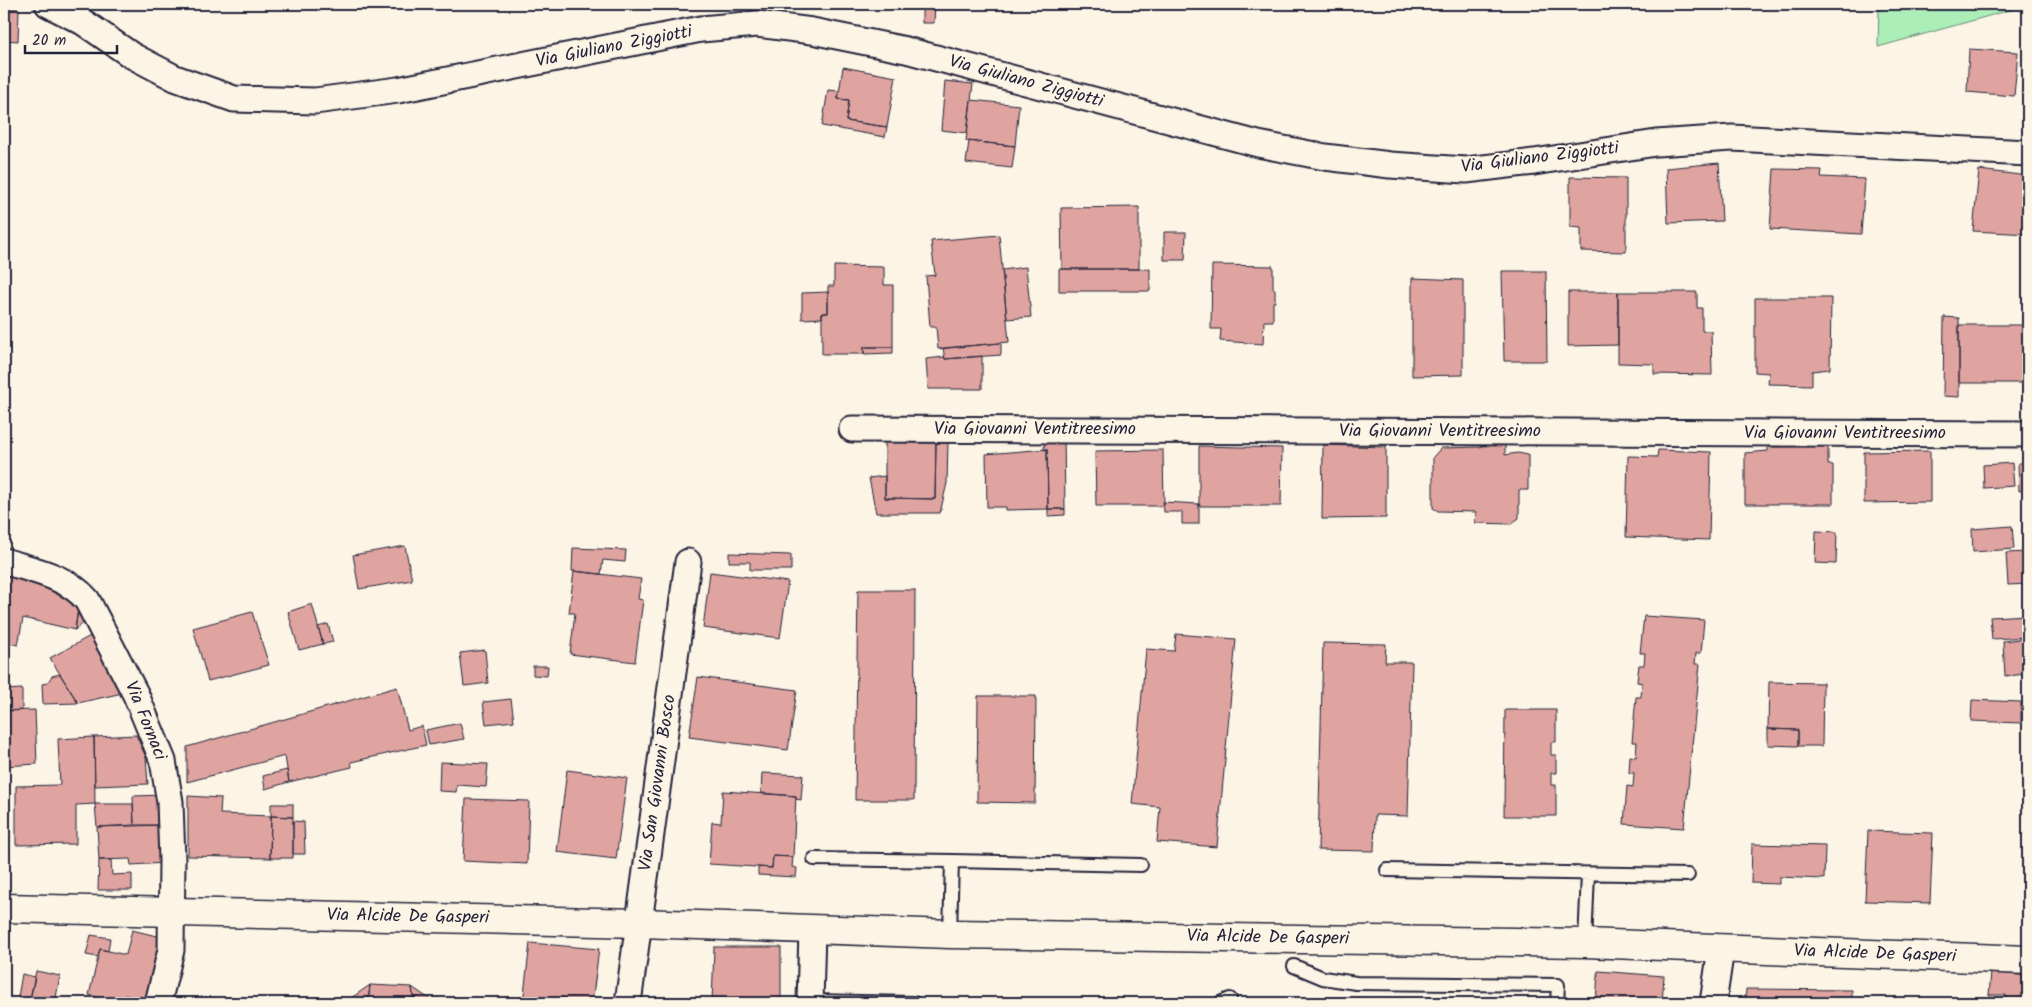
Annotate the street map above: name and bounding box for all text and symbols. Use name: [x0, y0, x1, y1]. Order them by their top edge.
street label: Via Giuliano Ziggiotti: [533, 17, 695, 76]
scale bar: [25, 22, 118, 54]
text: 20 m: [32, 29, 66, 53]
street label: Via Giuliano Ziggiotti: [946, 47, 1107, 117]
street label: Via Giuliano Ziggiotti: [1459, 134, 1621, 182]
street label: Via Giovanni Ventitreesimo: [934, 415, 1136, 444]
street label: Via Giovanni Ventitreesimo: [1339, 417, 1541, 446]
street label: Via Giovanni Ventitreesimo: [1744, 419, 1946, 448]
street label: Via Fornaci: [116, 677, 174, 766]
street label: Via San Giovanni Bosco: [631, 693, 685, 873]
street label: Via Alcide De Gasperi: [327, 901, 490, 933]
street label: Via Alcide De Gasperi: [1187, 922, 1350, 954]
street label: Via Alcide De Gasperi: [1793, 937, 1957, 971]

